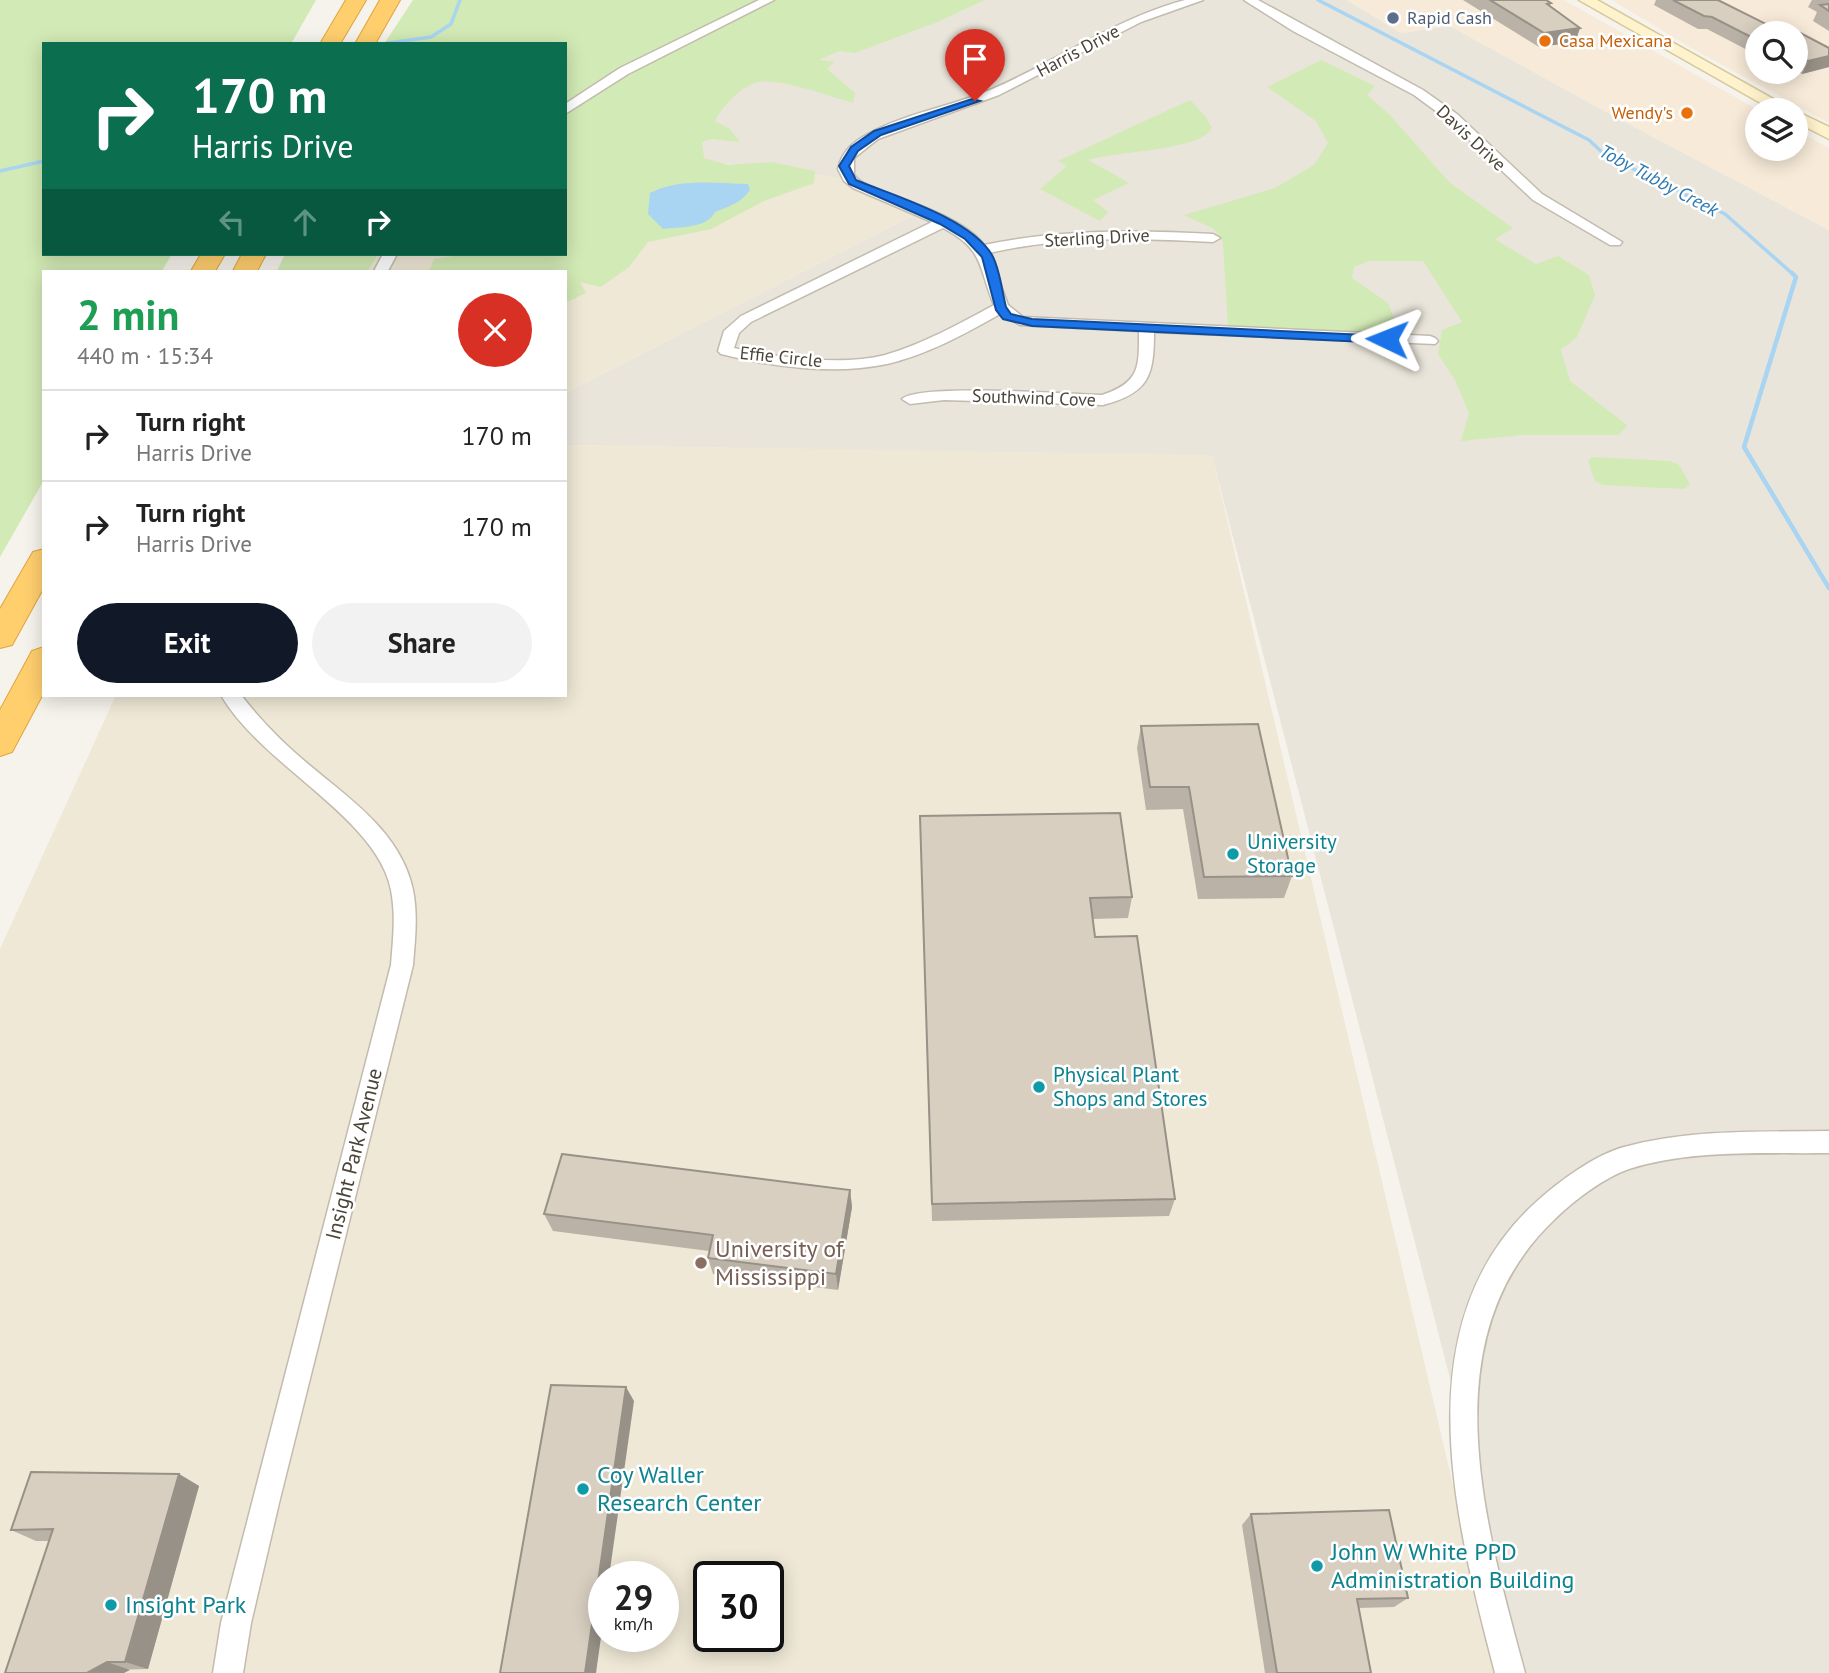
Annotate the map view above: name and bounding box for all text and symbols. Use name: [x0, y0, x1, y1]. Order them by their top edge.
place label: Rapid Cash: [1407, 6, 1492, 29]
marker: Rapid Cash: [1385, 10, 1401, 26]
street label: Harris Drive: [1032, 19, 1123, 82]
map controls: [1745, 21, 1808, 161]
button: search: [1745, 21, 1808, 84]
pin: [945, 29, 1005, 101]
place label: Casa Mexicana: [1559, 29, 1672, 52]
marker: Casa Mexicana: [1537, 33, 1553, 49]
icon: arrive: [956, 40, 994, 78]
text: 170 m: [192, 63, 327, 127]
icon: right: [77, 70, 168, 161]
button: layers: [1745, 98, 1808, 161]
street label: Davis Drive: [1432, 100, 1511, 176]
place label: Wendy's: [1611, 101, 1673, 124]
marker: Wendy's: [1679, 105, 1695, 121]
text: Harris Drive: [192, 125, 353, 167]
water label: Toby Tubby Creek: [1595, 139, 1724, 222]
icon: left: [213, 203, 251, 241]
icon: ahead: [286, 203, 324, 241]
icon: right: [359, 203, 397, 241]
street label: Sterling Drive: [1044, 223, 1150, 252]
text: 2 min: [77, 287, 179, 342]
button: close: [458, 293, 532, 367]
position arrow: [1350, 302, 1424, 376]
text: 440 m · 15:34: [77, 341, 213, 370]
street label: Effie Circle: [739, 341, 823, 372]
street label: Southwind Cove: [972, 384, 1096, 411]
text: Turn right: [136, 405, 245, 438]
icon: right: [77, 417, 115, 455]
text: 170 m: [461, 419, 532, 452]
text: Harris Drive: [136, 438, 252, 467]
text: Turn right: [136, 496, 245, 529]
icon: right: [77, 508, 115, 546]
text: 170 m: [461, 510, 532, 543]
text: Harris Drive: [136, 529, 252, 558]
button: Exit: [77, 603, 298, 683]
button: Share: [312, 603, 532, 683]
place label: University Storage: [1247, 828, 1337, 879]
marker: University Storage: [1225, 846, 1241, 862]
place label: Physical Plant Shops and Stores: [1053, 1061, 1207, 1112]
street label: Insight Park Avenue: [319, 1065, 388, 1243]
marker: Physical Plant Shops and Stores: [1031, 1079, 1047, 1095]
place label: University of Mississippi: [715, 1233, 845, 1292]
marker: University of Mississippi: [693, 1255, 709, 1271]
place label: Coy Waller Research Center: [597, 1459, 761, 1518]
marker: Coy Waller Research Center: [575, 1481, 591, 1497]
place label: John W White PPD Administration Building: [1330, 1536, 1574, 1595]
marker: John W White PPD Administration Building: [1309, 1558, 1325, 1574]
speed limit sign: 30: [693, 1561, 784, 1652]
text: 29: [614, 1574, 653, 1620]
place label: Insight Park: [125, 1589, 247, 1620]
marker: Insight Park: [103, 1597, 119, 1613]
text: km/h: [614, 1612, 653, 1635]

